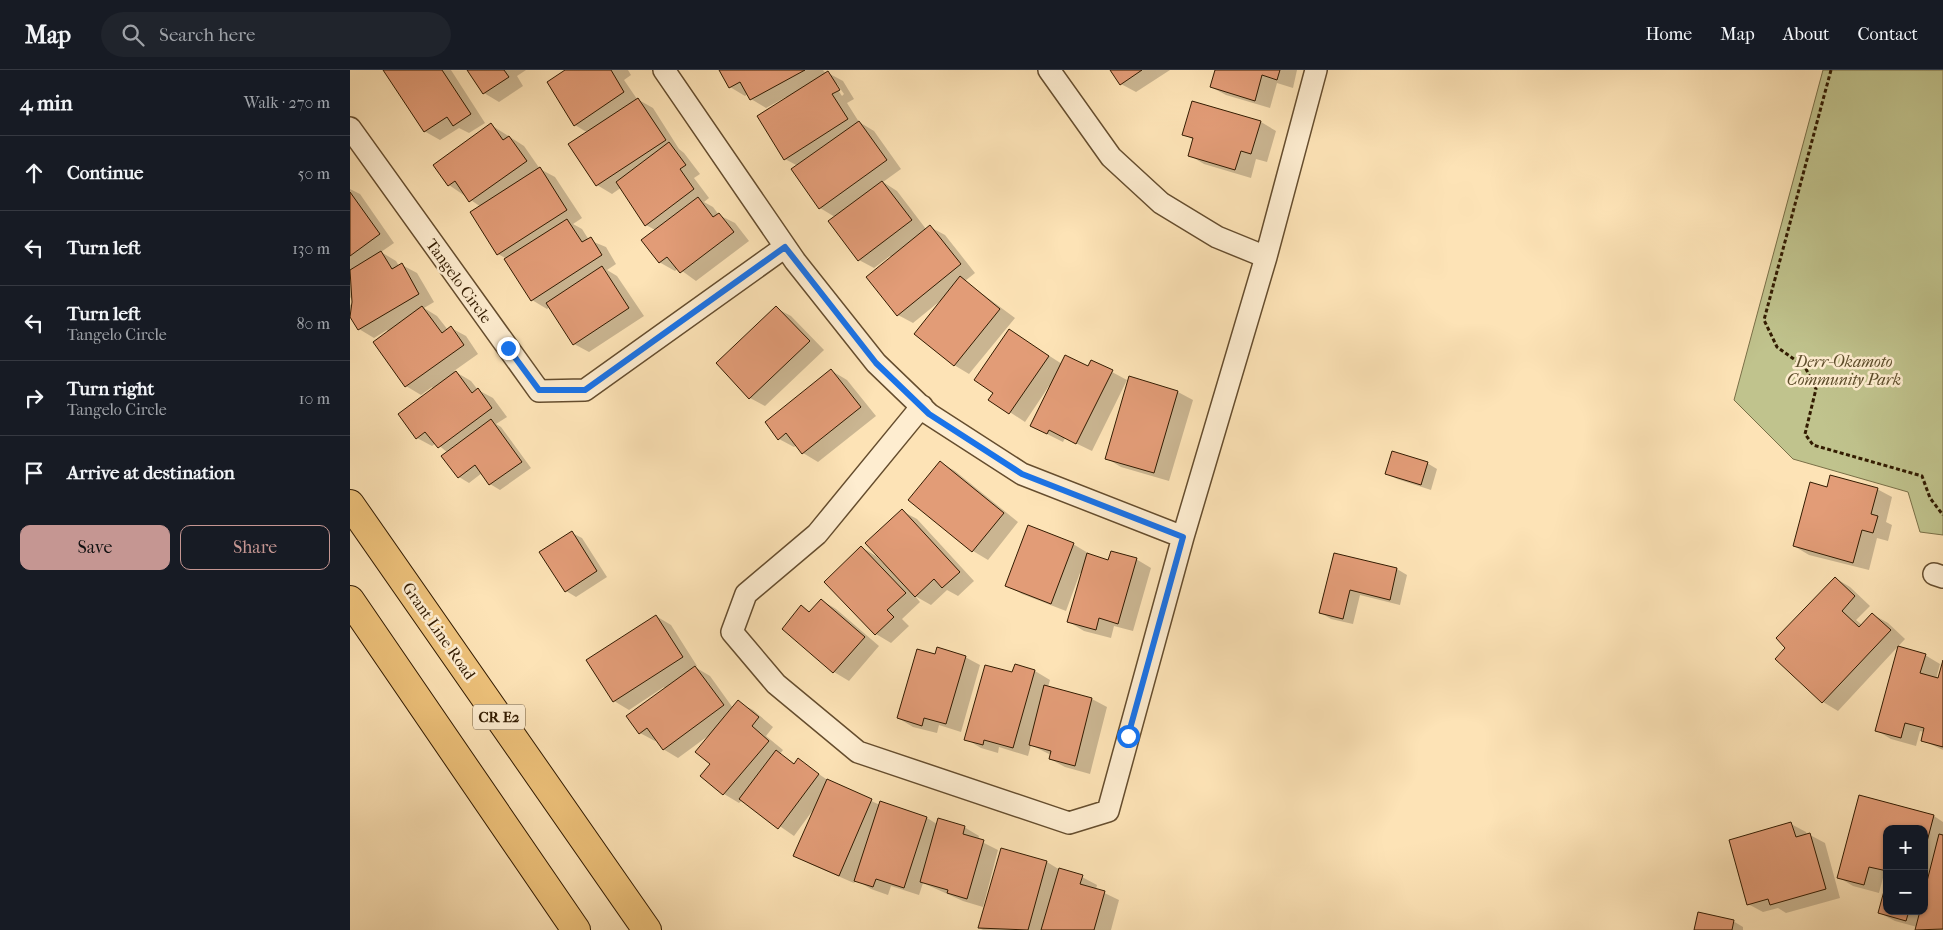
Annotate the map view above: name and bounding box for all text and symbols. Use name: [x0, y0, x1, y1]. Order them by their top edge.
search box: [101, 12, 451, 57]
text: Map: [25, 21, 71, 49]
icon: search: [119, 21, 147, 49]
text: Search here: [159, 24, 255, 46]
text: Home: [1645, 24, 1692, 45]
text: Map: [1720, 24, 1755, 45]
text: About: [1783, 24, 1829, 45]
text: Contact: [1857, 24, 1918, 45]
text: 4 min: [20, 91, 73, 115]
text: Walk · 270 m: [244, 93, 330, 112]
icon: ahead: [20, 159, 48, 187]
text: Continue: [67, 162, 143, 184]
text: 50 m: [298, 164, 330, 183]
icon: left: [20, 234, 48, 262]
street label: Tangelo Circle: [422, 235, 496, 327]
text: Turn left: [67, 237, 141, 259]
text: 130 m: [292, 239, 330, 258]
text: Turn left: [67, 303, 141, 325]
icon: left: [20, 309, 48, 337]
text: 80 m: [296, 314, 330, 333]
text: Tangelo Circle: [67, 325, 167, 344]
route end: [497, 337, 520, 360]
park label: Derr-Okamoto Community Park: [1787, 352, 1901, 389]
text: Turn right: [67, 378, 154, 400]
icon: right: [20, 384, 48, 412]
text: 10 m: [299, 389, 330, 408]
text: Tangelo Circle: [67, 400, 167, 419]
icon: arrive: [20, 459, 48, 487]
text: Arrive at destination: [67, 462, 235, 484]
button: Save: [20, 525, 170, 570]
button: Share: [180, 525, 330, 570]
street label: Grant Line Road: [398, 579, 480, 684]
road number: CR E2: [473, 704, 525, 730]
route start: [1117, 725, 1140, 748]
map controls: [1883, 825, 1928, 915]
button: +: [1883, 825, 1928, 870]
button: −: [1883, 870, 1928, 915]

